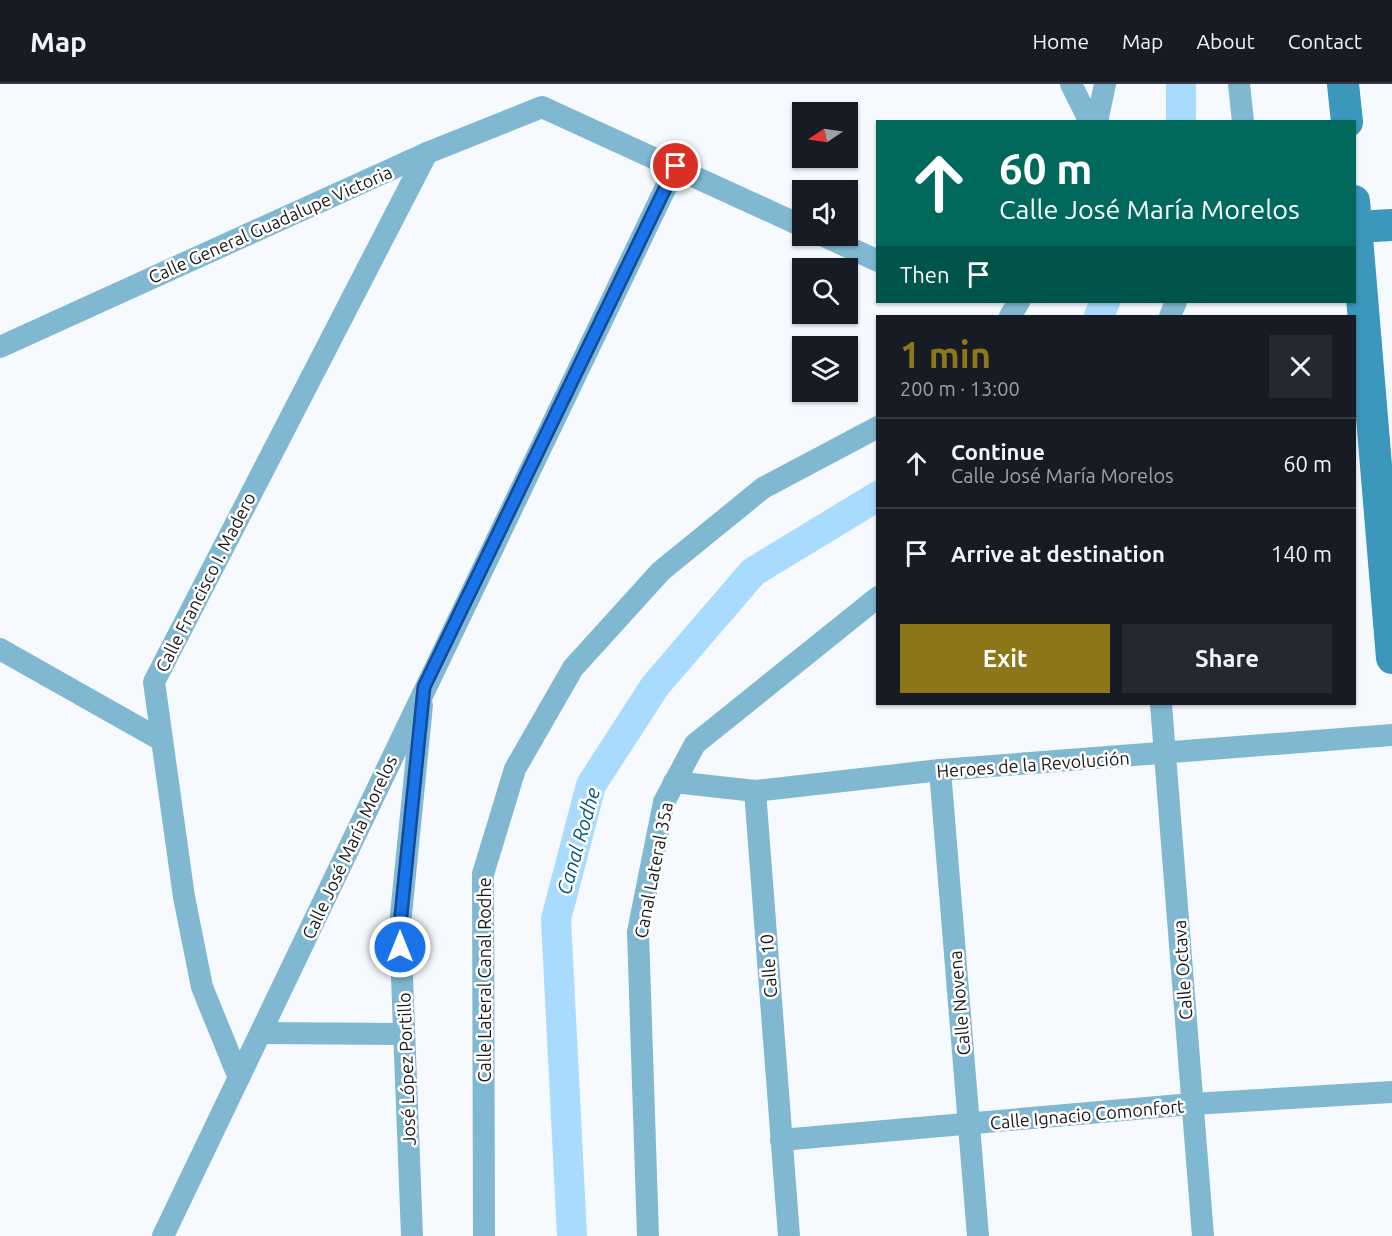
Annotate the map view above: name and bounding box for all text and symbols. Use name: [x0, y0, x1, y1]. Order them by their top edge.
text: Map: [30, 26, 87, 57]
text: Home: [1032, 29, 1089, 53]
text: Map: [1122, 29, 1163, 53]
text: About: [1196, 29, 1255, 53]
text: Contact: [1288, 29, 1362, 53]
north arrow: [792, 102, 858, 168]
map controls: [792, 102, 858, 402]
pin: [650, 140, 701, 191]
icon: ahead: [900, 144, 978, 222]
text: 60 m: [999, 145, 1093, 192]
icon: arrive: [659, 149, 692, 182]
street label: Calle General Guadalupe Victoria: [145, 161, 395, 287]
button: sound: [792, 180, 858, 246]
text: Calle José María Morelos: [999, 194, 1300, 224]
button: search: [792, 258, 858, 324]
icon: arrive: [962, 258, 995, 291]
text: Then: [900, 262, 950, 287]
text: 1 min: [900, 334, 991, 375]
button: close: [1269, 335, 1332, 398]
button: layers: [792, 336, 858, 402]
text: 200 m · 13:00: [900, 377, 1020, 400]
text: Continue: [951, 439, 1045, 464]
icon: ahead: [900, 447, 933, 480]
text: 60 m: [1283, 451, 1332, 476]
text: Calle José María Morelos: [951, 464, 1174, 487]
street label: Calle Francisco I. Madero: [151, 489, 259, 675]
icon: arrive: [900, 537, 933, 570]
text: Arrive at destination: [951, 541, 1165, 566]
text: 140 m: [1271, 541, 1332, 566]
button: Exit: [900, 624, 1110, 693]
button: Share: [1122, 624, 1332, 693]
street label: Heroes de la Revolución: [936, 747, 1130, 781]
street label: Calle José María Morelos: [298, 752, 401, 942]
water label: Canal Rodhe: [552, 785, 604, 897]
street label: Canal Lateral 35a: [630, 800, 676, 940]
street label: Calle Lateral Canal Rodhe: [474, 877, 494, 1083]
position arrow: [368, 915, 432, 979]
street label: Calle Octava: [1169, 919, 1195, 1021]
street label: Calle 10: [756, 933, 780, 999]
street label: Calle Novena: [944, 950, 974, 1056]
street label: José López Portillo: [393, 992, 419, 1146]
street label: Calle Ignacio Comonfort: [989, 1096, 1185, 1132]

